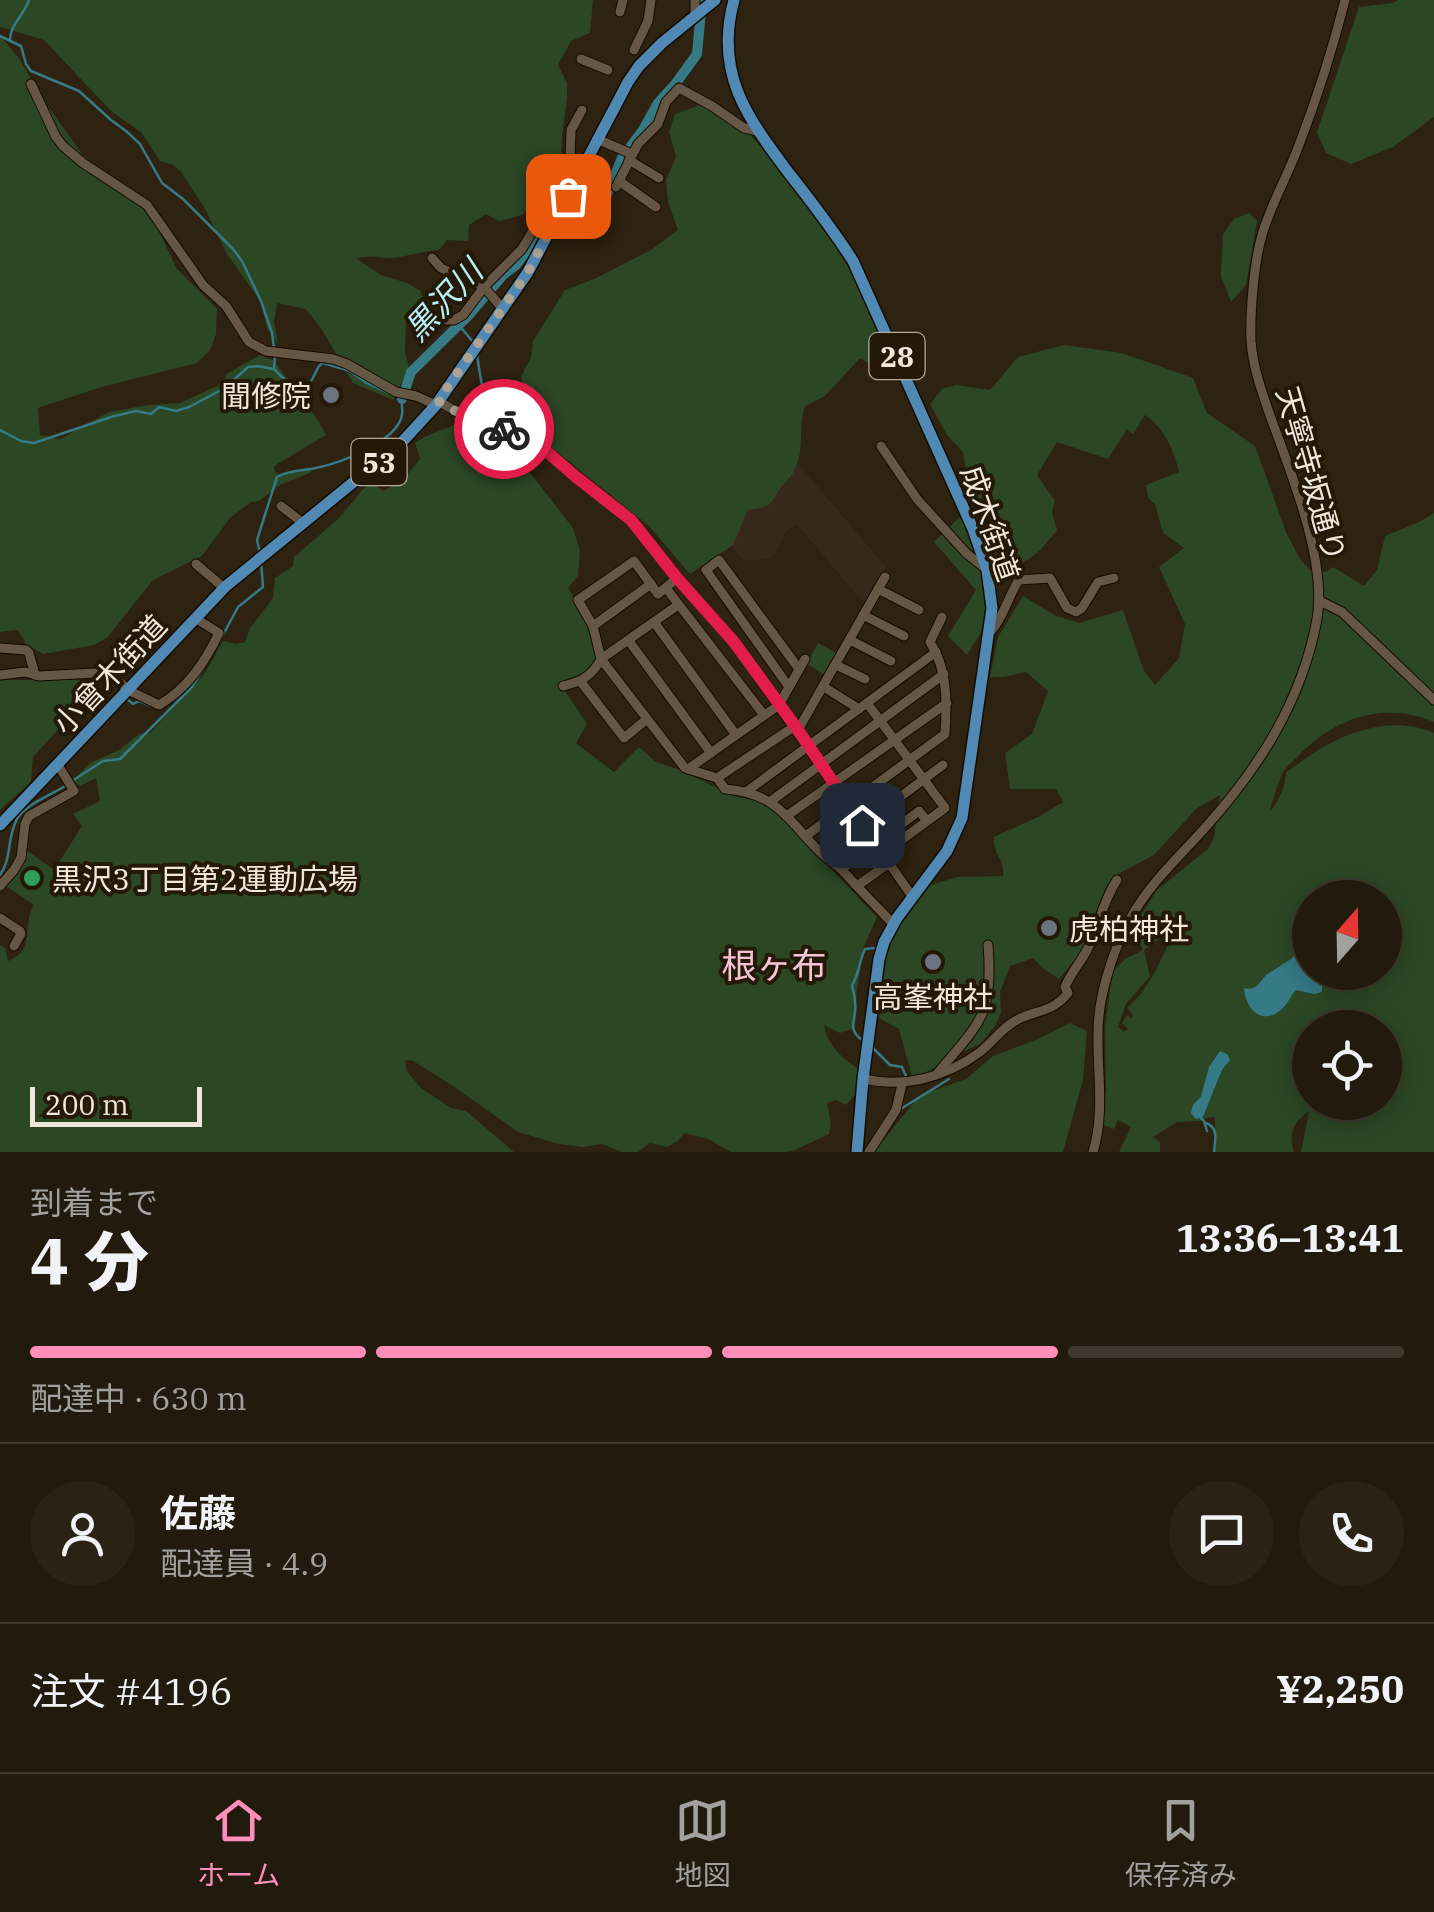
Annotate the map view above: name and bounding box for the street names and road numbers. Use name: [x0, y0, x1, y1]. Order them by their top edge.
road number: 28: [870, 333, 924, 379]
street label: 天寧寺坂通り: [1268, 382, 1356, 566]
road number: 53: [352, 439, 406, 485]
street label: 成木街道: [953, 460, 1029, 586]
street label: 小曾木街道: [44, 606, 174, 742]

